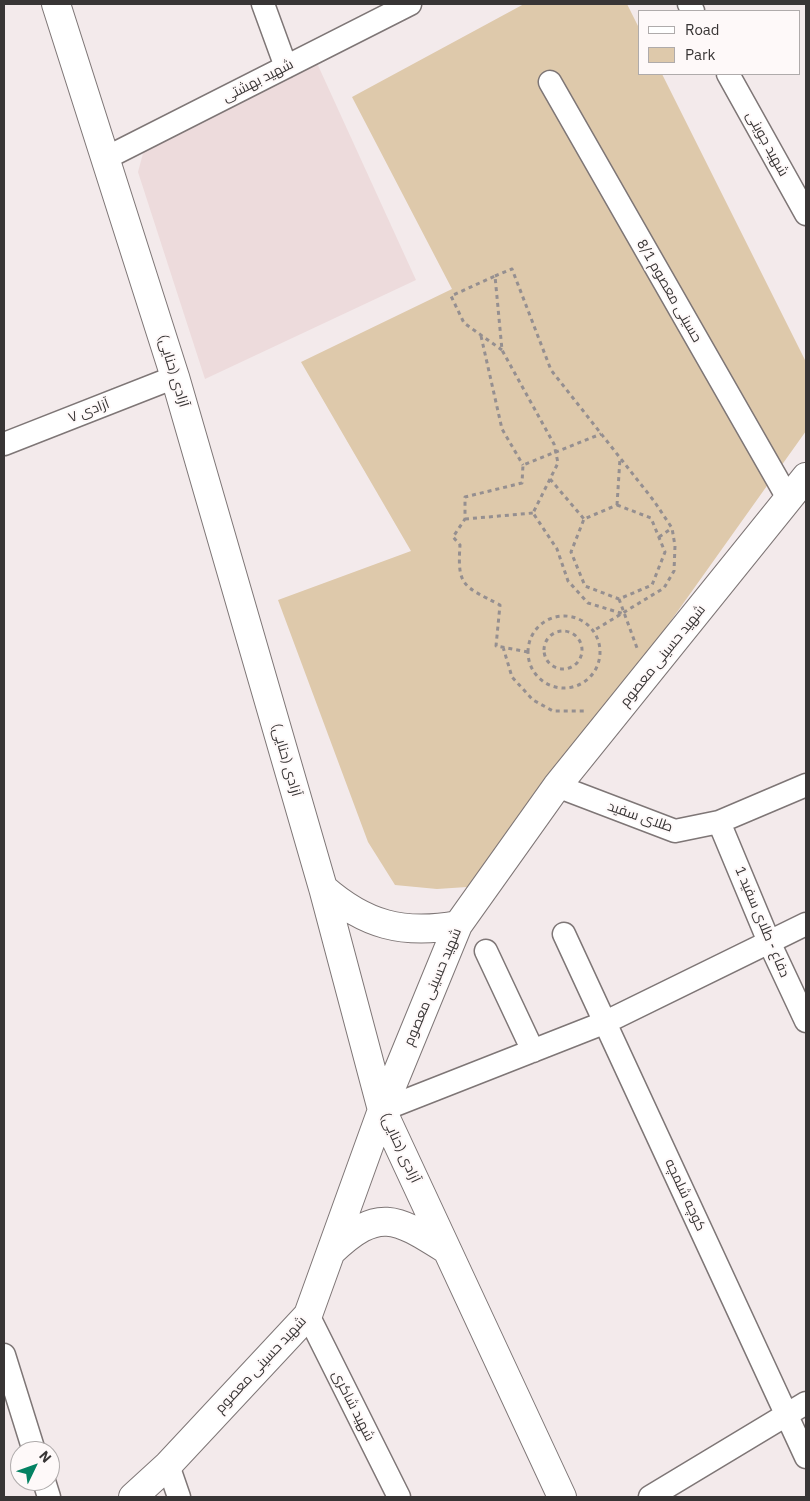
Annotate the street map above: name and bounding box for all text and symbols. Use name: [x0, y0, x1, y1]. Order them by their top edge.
legend: [638, 10, 800, 75]
text: Road: [685, 20, 720, 39]
text: Park: [685, 45, 715, 64]
street label: شهید بهشتی: [220, 56, 296, 106]
street label: شهید جوینی: [742, 109, 792, 179]
street label: حسینی معصوم 8/1: [633, 237, 705, 345]
street label: آزادی (حنایی): [154, 333, 192, 409]
street label: آزادی ۷: [66, 396, 112, 426]
street label: شهید حسینی معصوم: [617, 602, 709, 710]
street label: آزادی (حنایی): [268, 721, 304, 799]
street label: طلای سفید: [605, 798, 675, 836]
street label: دفاع - طلای سفید 1: [731, 864, 793, 980]
street label: شهید حسینی معصوم: [401, 926, 465, 1048]
street label: آزادی (حنایی): [376, 1110, 424, 1186]
street label: کوچه شلمچه: [661, 1156, 709, 1234]
street label: شهید حسینی معصوم: [212, 1313, 310, 1417]
street label: شهید شاکری: [328, 1368, 378, 1444]
north arrow: [10, 1441, 60, 1491]
text: N: [35, 1447, 55, 1466]

